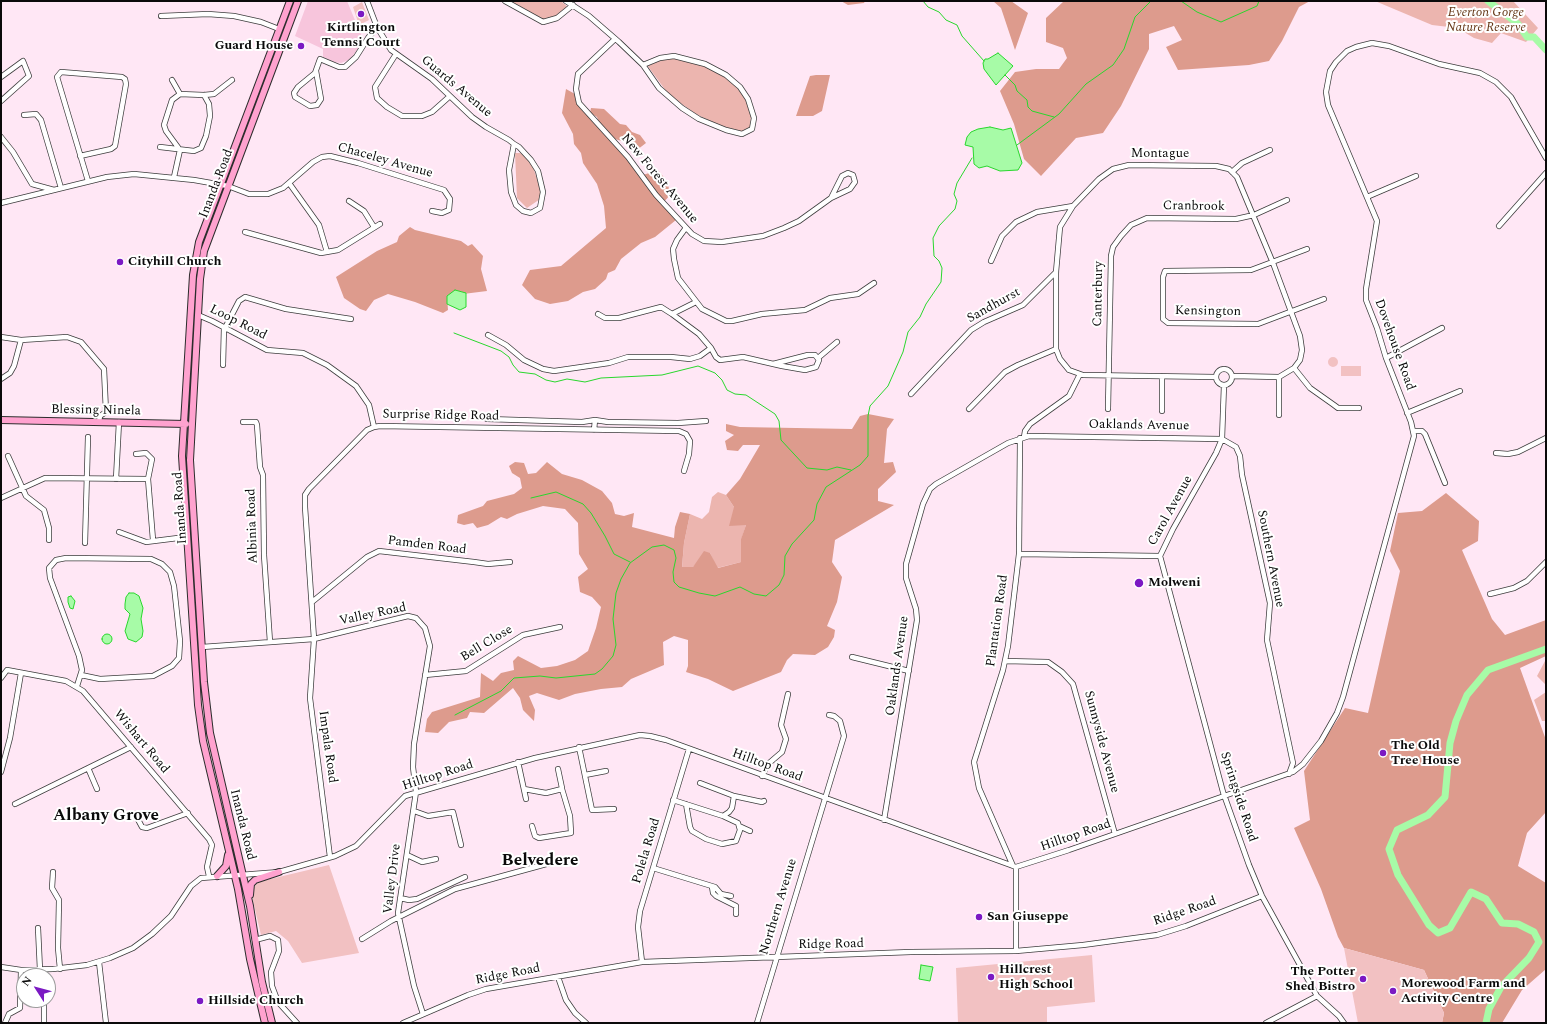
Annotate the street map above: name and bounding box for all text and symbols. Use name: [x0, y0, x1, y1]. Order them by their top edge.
park label: Everton Gorge Nature Reserve: [1446, 5, 1526, 36]
marker: Kirtlington Tennsi Court: [356, 9, 366, 19]
place label: Kirtlington Tennsi Court: [322, 20, 400, 51]
place label: Guard House: [215, 38, 293, 54]
marker: Guard House: [296, 41, 306, 51]
street label: Guards Avenue: [417, 53, 495, 121]
street label: New Forest Avenue: [617, 131, 701, 227]
street label: Chaceley Avenue: [336, 140, 434, 182]
street label: Montague: [1131, 146, 1189, 162]
street label: Inanda Road: [197, 147, 237, 221]
street label: Cranbrook: [1163, 199, 1225, 215]
place label: Cityhill Church: [128, 254, 222, 270]
marker: Cityhill Church: [115, 257, 125, 267]
street label: Canterbury: [1091, 261, 1107, 327]
street label: Sandhurst: [965, 285, 1023, 327]
street label: Dovehouse Road: [1370, 297, 1418, 393]
street label: Loop Road: [207, 302, 269, 344]
street label: Kensington: [1175, 304, 1241, 320]
street label: Blessing Ninela: [51, 402, 141, 420]
street label: Surprise Ridge Road: [382, 407, 500, 425]
street label: Oaklands Avenue: [1089, 417, 1189, 435]
street label: Inanda Road: [171, 471, 191, 545]
street label: Carol Avenue: [1145, 473, 1197, 549]
street label: Albinia Road: [244, 488, 262, 564]
street label: Southern Avenue: [1253, 509, 1287, 609]
street label: Pamden Road: [387, 533, 467, 559]
street label: Plantation Road: [984, 574, 1012, 668]
place label: Molweni: [1148, 575, 1201, 591]
marker: Molweni: [1133, 577, 1145, 589]
street label: Valley Road: [338, 600, 408, 630]
street label: Oaklands Avenue: [883, 615, 913, 717]
street label: Bell Close: [458, 622, 516, 666]
street label: Sunnyside Avenue: [1080, 689, 1122, 795]
street label: Wishart Road: [110, 707, 172, 777]
street label: Impala Road: [314, 710, 340, 784]
place label: The Old Tree House: [1391, 738, 1459, 769]
street label: Hilltop Road: [730, 746, 804, 786]
marker: The Old Tree House: [1378, 748, 1388, 758]
street label: Springside Road: [1216, 750, 1260, 844]
street label: Hilltop Road: [401, 757, 475, 795]
street label: Inanda Road: [226, 788, 258, 862]
district label: Albany Grove: [53, 807, 159, 827]
street label: Polela Road: [630, 816, 664, 886]
street label: Hilltop Road: [1039, 817, 1113, 855]
street label: Valley Drive: [381, 843, 405, 915]
district label: Belvedere: [502, 852, 578, 872]
street label: Northern Avenue: [757, 857, 801, 957]
street label: Ridge Road: [1151, 894, 1219, 930]
place label: San Giuseppe: [987, 909, 1068, 925]
marker: San Giuseppe: [974, 912, 984, 922]
street label: Ridge Road: [798, 937, 864, 953]
street label: Ridge Road: [474, 961, 542, 989]
place label: Hillcrest High School: [999, 962, 1073, 993]
place label: The Potter Shed Bistro: [1285, 964, 1355, 995]
north arrow: [16, 968, 56, 1008]
marker: Hillcrest High School: [986, 972, 996, 982]
text: N: [17, 973, 36, 990]
marker: The Potter Shed Bistro: [1358, 974, 1368, 984]
place label: Morewood Farm and Activity Centre: [1401, 976, 1525, 1007]
marker: Morewood Farm and Activity Centre: [1388, 986, 1398, 996]
place label: Hillside Church: [208, 993, 304, 1009]
marker: Hillside Church: [195, 996, 205, 1006]

